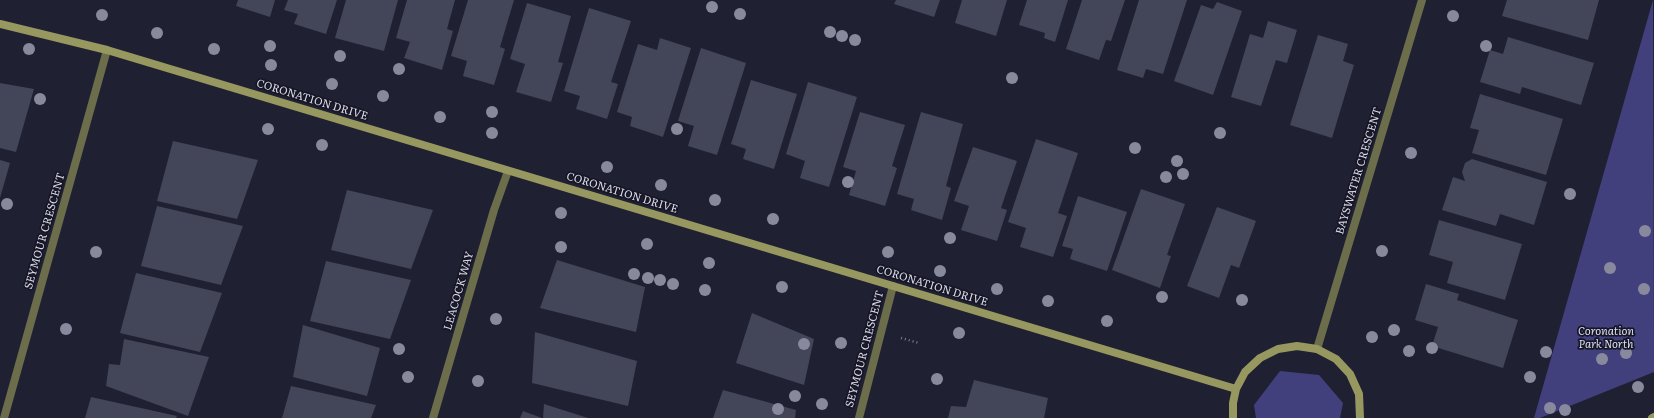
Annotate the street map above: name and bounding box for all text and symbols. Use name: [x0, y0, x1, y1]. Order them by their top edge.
street label: CORONATION DRIVE: [255, 77, 369, 123]
street label: BAYSWATER CRESCENT: [1333, 106, 1385, 236]
street label: CORONATION DRIVE: [565, 170, 679, 216]
street label: SEYMOUR CRESCENT: [22, 171, 68, 291]
street label: LEACOCK WAY: [441, 250, 477, 332]
street label: CORONATION DRIVE: [875, 263, 989, 309]
street label: SEYMOUR CRESCENT: [843, 289, 887, 409]
park label: Coronation Park North: [1578, 325, 1634, 351]

